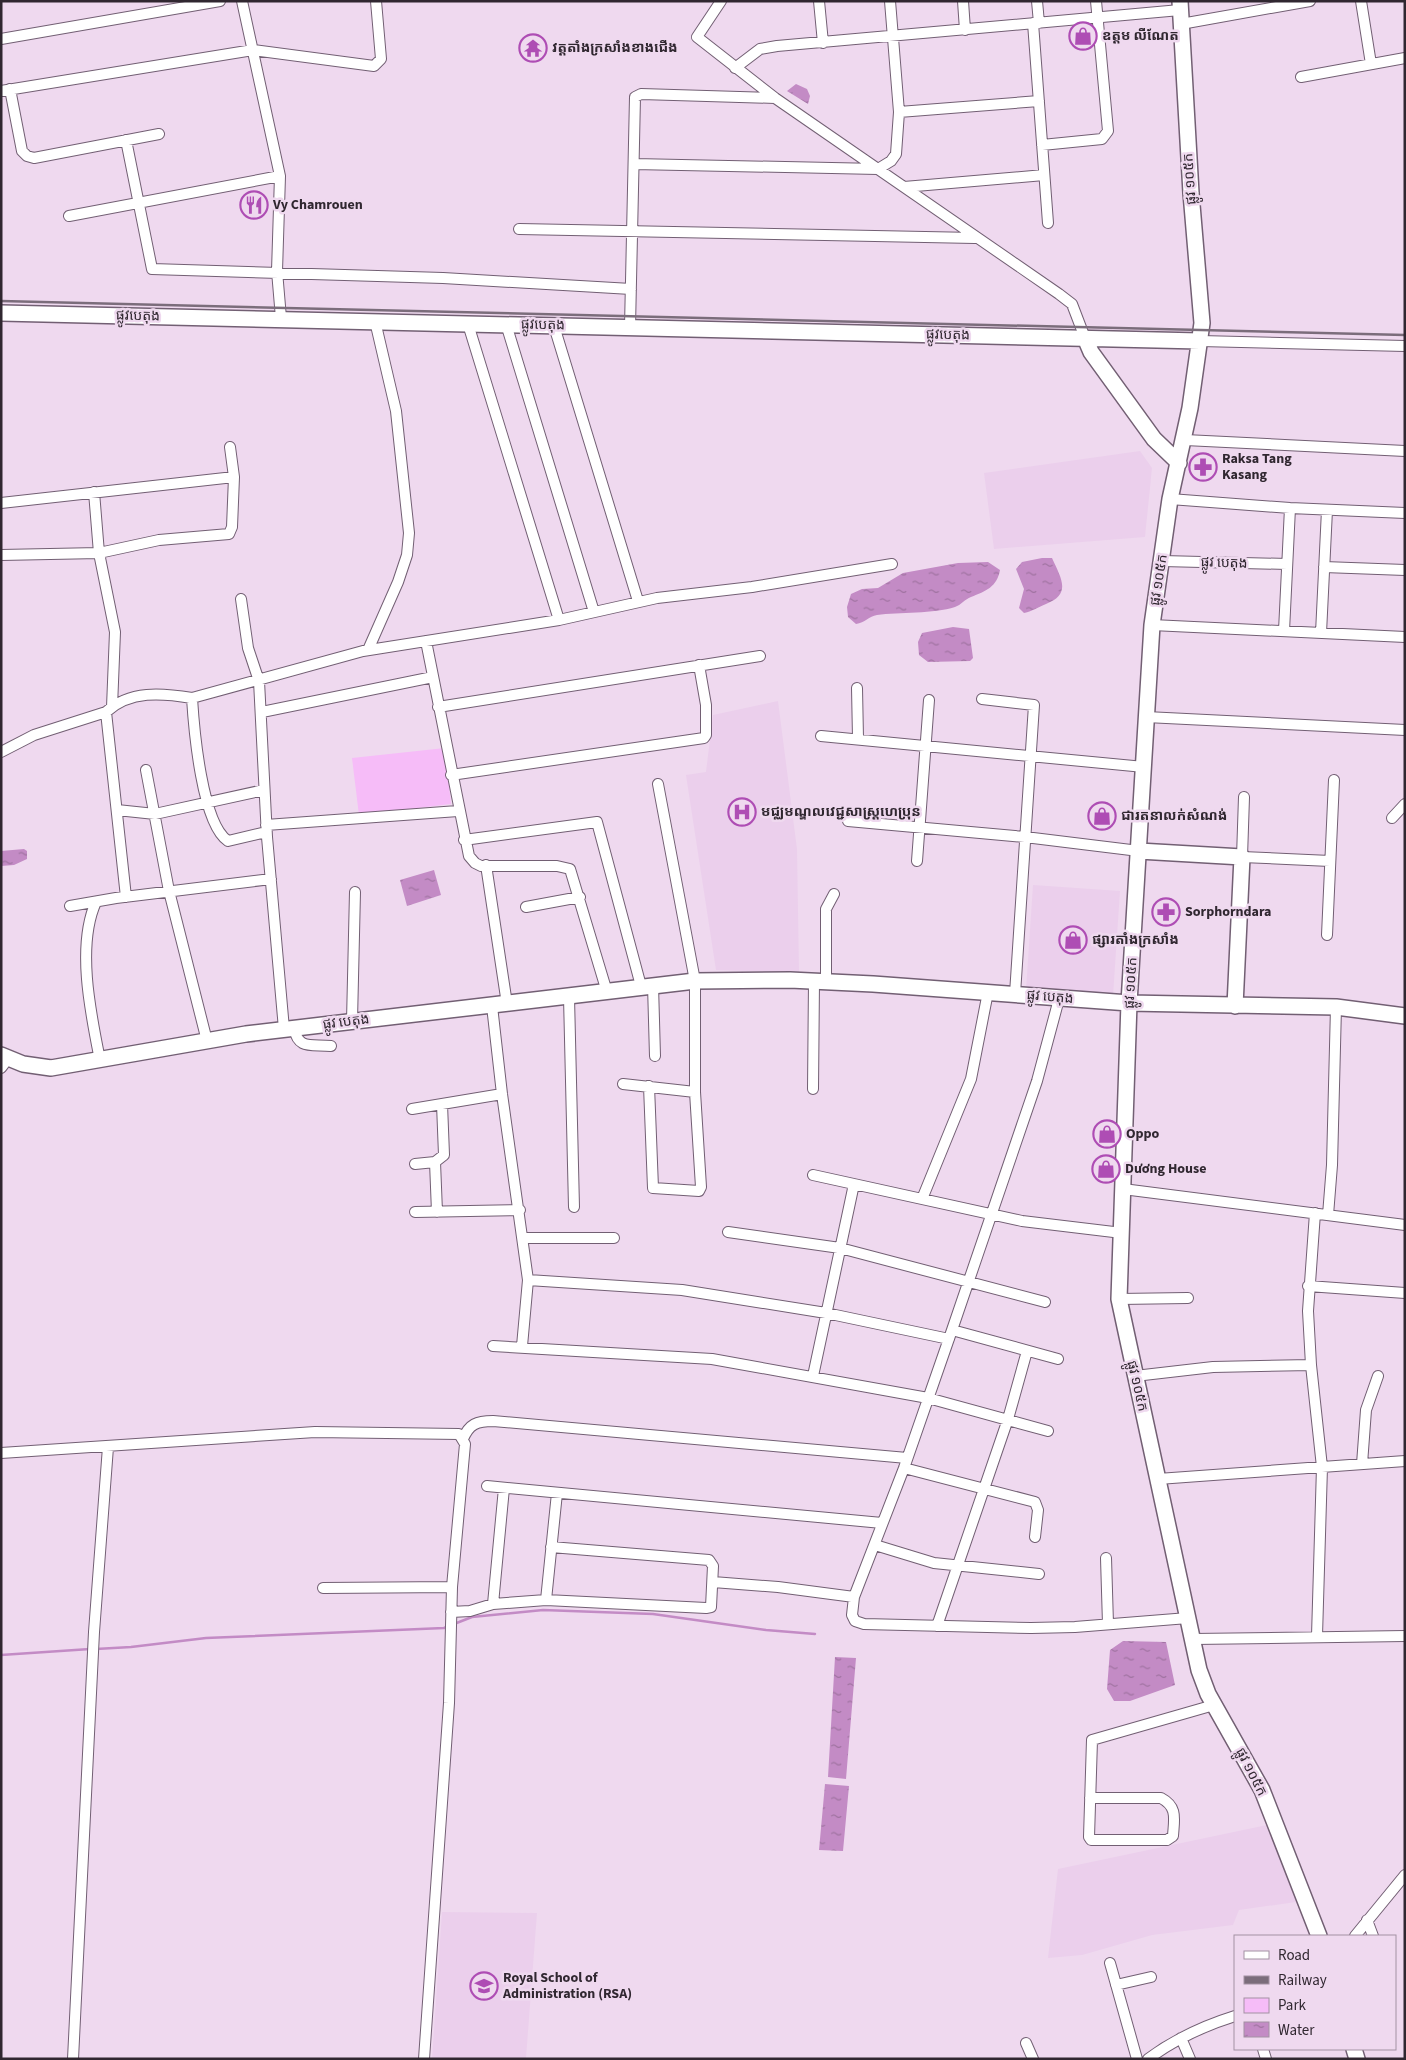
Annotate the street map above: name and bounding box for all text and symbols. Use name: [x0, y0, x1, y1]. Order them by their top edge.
shop icon: ឧត្តម លីណែត: [1068, 21, 1098, 51]
place label: ឧត្តម លីណែត: [1102, 26, 1179, 46]
temple icon: វត្តតាំងក្រសាំងខាងជើង: [518, 33, 548, 63]
place label: វត្តតាំងក្រសាំងខាងជើង: [552, 38, 678, 58]
street label: ផ្លូវ ១០៥ក: [1178, 152, 1203, 206]
restaurant icon: Vy Chamrouen: [239, 190, 269, 220]
place label: Vy Chamrouen: [272, 195, 363, 215]
street label: ផ្លូវបេតុង: [116, 306, 160, 328]
street label: ផ្លូវបេតុង: [521, 315, 565, 337]
street label: ផ្លូវបេតុង: [926, 325, 970, 347]
place label: Raksa Tang Kasang: [1222, 449, 1292, 485]
pharmacy icon: Raksa Tang Kasang: [1188, 452, 1218, 482]
street label: ផ្លូវ បេតុង: [1200, 552, 1248, 575]
street label: ផ្លូវ ១០៥ក: [1145, 553, 1174, 607]
hospital icon: មជ្ឈមណ្ឌលវេជ្ជសាស្ត្រហេប្រុន: [727, 797, 757, 827]
shop icon: ជារតនាលក់សំណង់: [1087, 801, 1117, 831]
place label: មជ្ឈមណ្ឌលវេជ្ជសាស្ត្រហេប្រុន: [761, 802, 921, 822]
place label: ជារតនាលក់សំណង់: [1121, 806, 1227, 826]
pharmacy icon: Sorphorndara: [1151, 897, 1181, 927]
place label: Sorphorndara: [1185, 902, 1271, 922]
shop icon: ផ្សារតាំងក្រសាំង: [1058, 925, 1088, 955]
place label: ផ្សារតាំងក្រសាំង: [1092, 930, 1179, 950]
street label: ផ្លូវ ១០៥ក: [1120, 957, 1143, 1009]
street label: ផ្លូវ បេតុង: [1026, 985, 1074, 1010]
street label: ផ្លូវ បេតុង: [321, 1009, 371, 1036]
shop icon: Oppo: [1092, 1119, 1122, 1149]
place label: Oppo: [1126, 1124, 1160, 1144]
shop icon: Dương House: [1091, 1154, 1121, 1184]
place label: Dương House: [1125, 1159, 1207, 1179]
street label: ផ្លូវ ១០៥ក: [1120, 1359, 1153, 1414]
street label: ផ្លូវ ១០៥ក: [1229, 1744, 1272, 1800]
legend: [1234, 1935, 1396, 2050]
text: Road: [1278, 1945, 1310, 1966]
place label: Royal School of Administration (RSA): [502, 1968, 632, 2004]
text: Railway: [1278, 1970, 1327, 1991]
school or university icon: Royal School of Administration (RSA): [469, 1971, 499, 2001]
text: Park: [1278, 1995, 1307, 2016]
text: Water: [1278, 2020, 1315, 2041]

